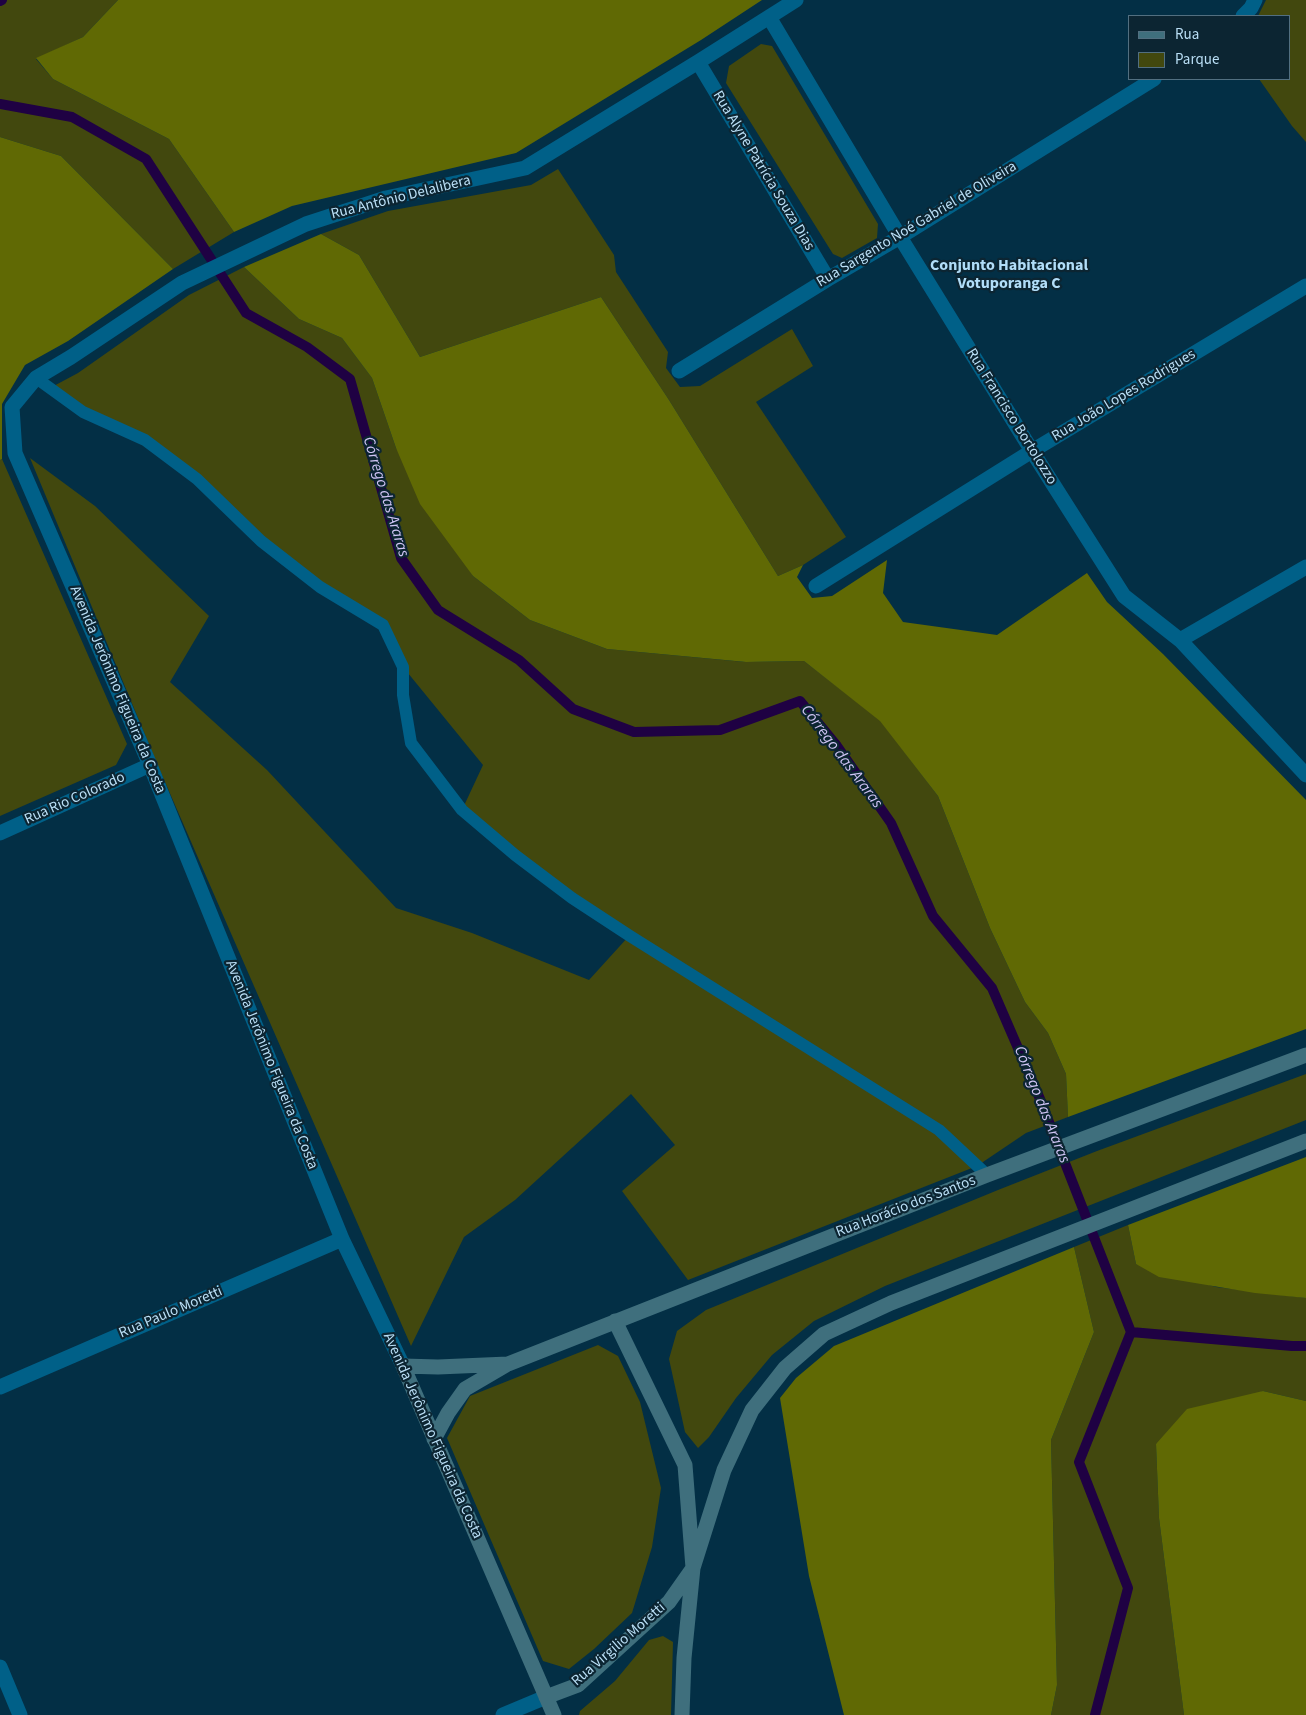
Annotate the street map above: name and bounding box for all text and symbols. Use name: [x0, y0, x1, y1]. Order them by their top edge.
legend: [1128, 15, 1291, 80]
text: Rua: [1175, 24, 1199, 45]
text: Parque: [1175, 49, 1219, 70]
street label: Rua Alyne Patrícia Souza Dias: [708, 88, 818, 254]
street label: Rua Sargento Noé Gabriel de Oliveira: [814, 158, 1020, 292]
street label: Rua Antônio Delalibera: [329, 172, 473, 224]
district label: Conjunto Habitacional Votuporanga C: [930, 256, 1088, 294]
street label: Rua Francisco Bortolozzo: [962, 346, 1060, 488]
street label: Rua João Lopes Rodrigues: [1049, 346, 1199, 446]
water label: Córrego das Araras: [358, 435, 412, 559]
street label: Avenida Jerônimo Figueira da Costa: [65, 584, 169, 796]
water label: Córrego das Araras: [796, 701, 886, 813]
street label: Rua Rio Colorado: [22, 769, 128, 829]
street label: Avenida Jerônimo Figueira da Costa: [221, 958, 321, 1172]
water label: Córrego das Araras: [1009, 1044, 1073, 1166]
street label: Rua Horácio dos Santos: [834, 1172, 978, 1242]
street label: Rua Paulo Moretti: [117, 1283, 225, 1343]
street label: Avenida Jerônimo Figueira da Costa: [378, 1330, 486, 1542]
street label: Rua Virgilio Moretti: [568, 1599, 670, 1691]

